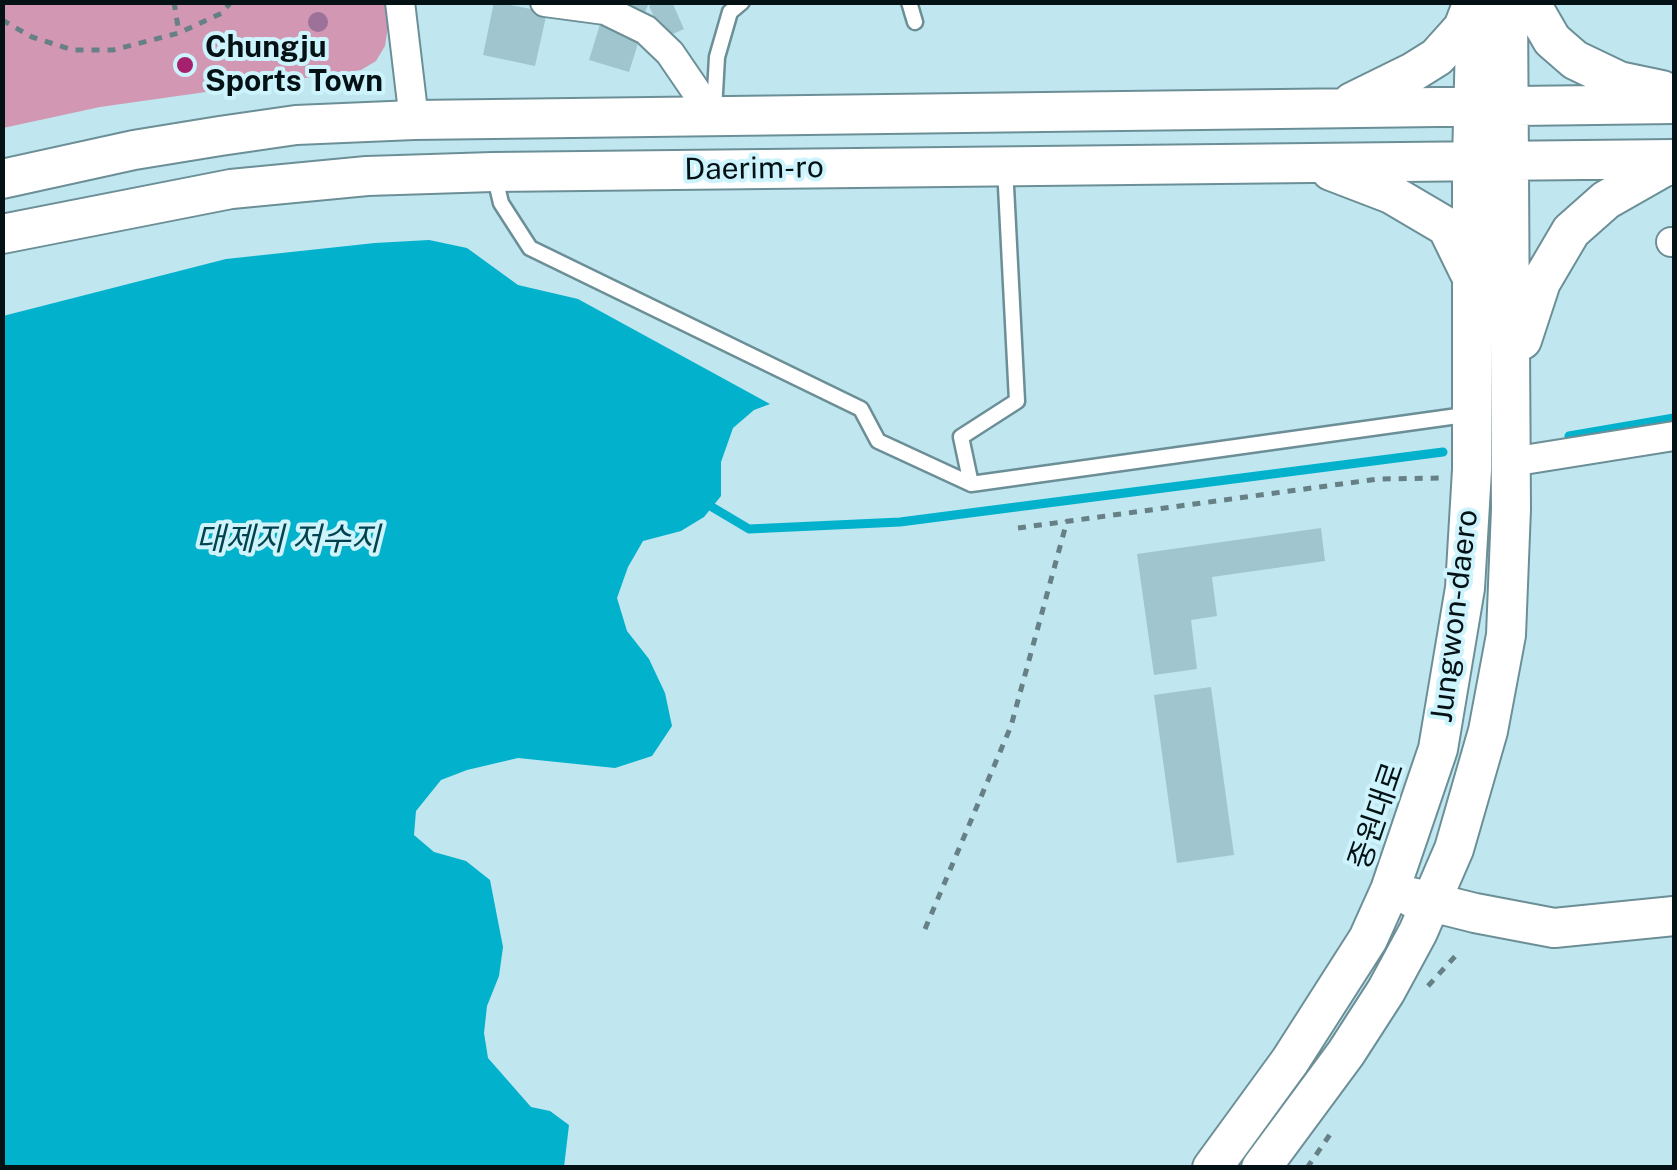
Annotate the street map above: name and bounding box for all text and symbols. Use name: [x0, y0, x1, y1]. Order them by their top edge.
place label: Chungju Sports Town: [205, 30, 383, 100]
marker: Chungju Sports Town: [174, 54, 196, 76]
street label: Daerim-ro: [684, 150, 824, 188]
street label: Jungwon-daero: [1424, 508, 1486, 724]
water label: 대제지 저수지: [196, 521, 380, 559]
street label: 중원대로: [1342, 758, 1412, 874]

